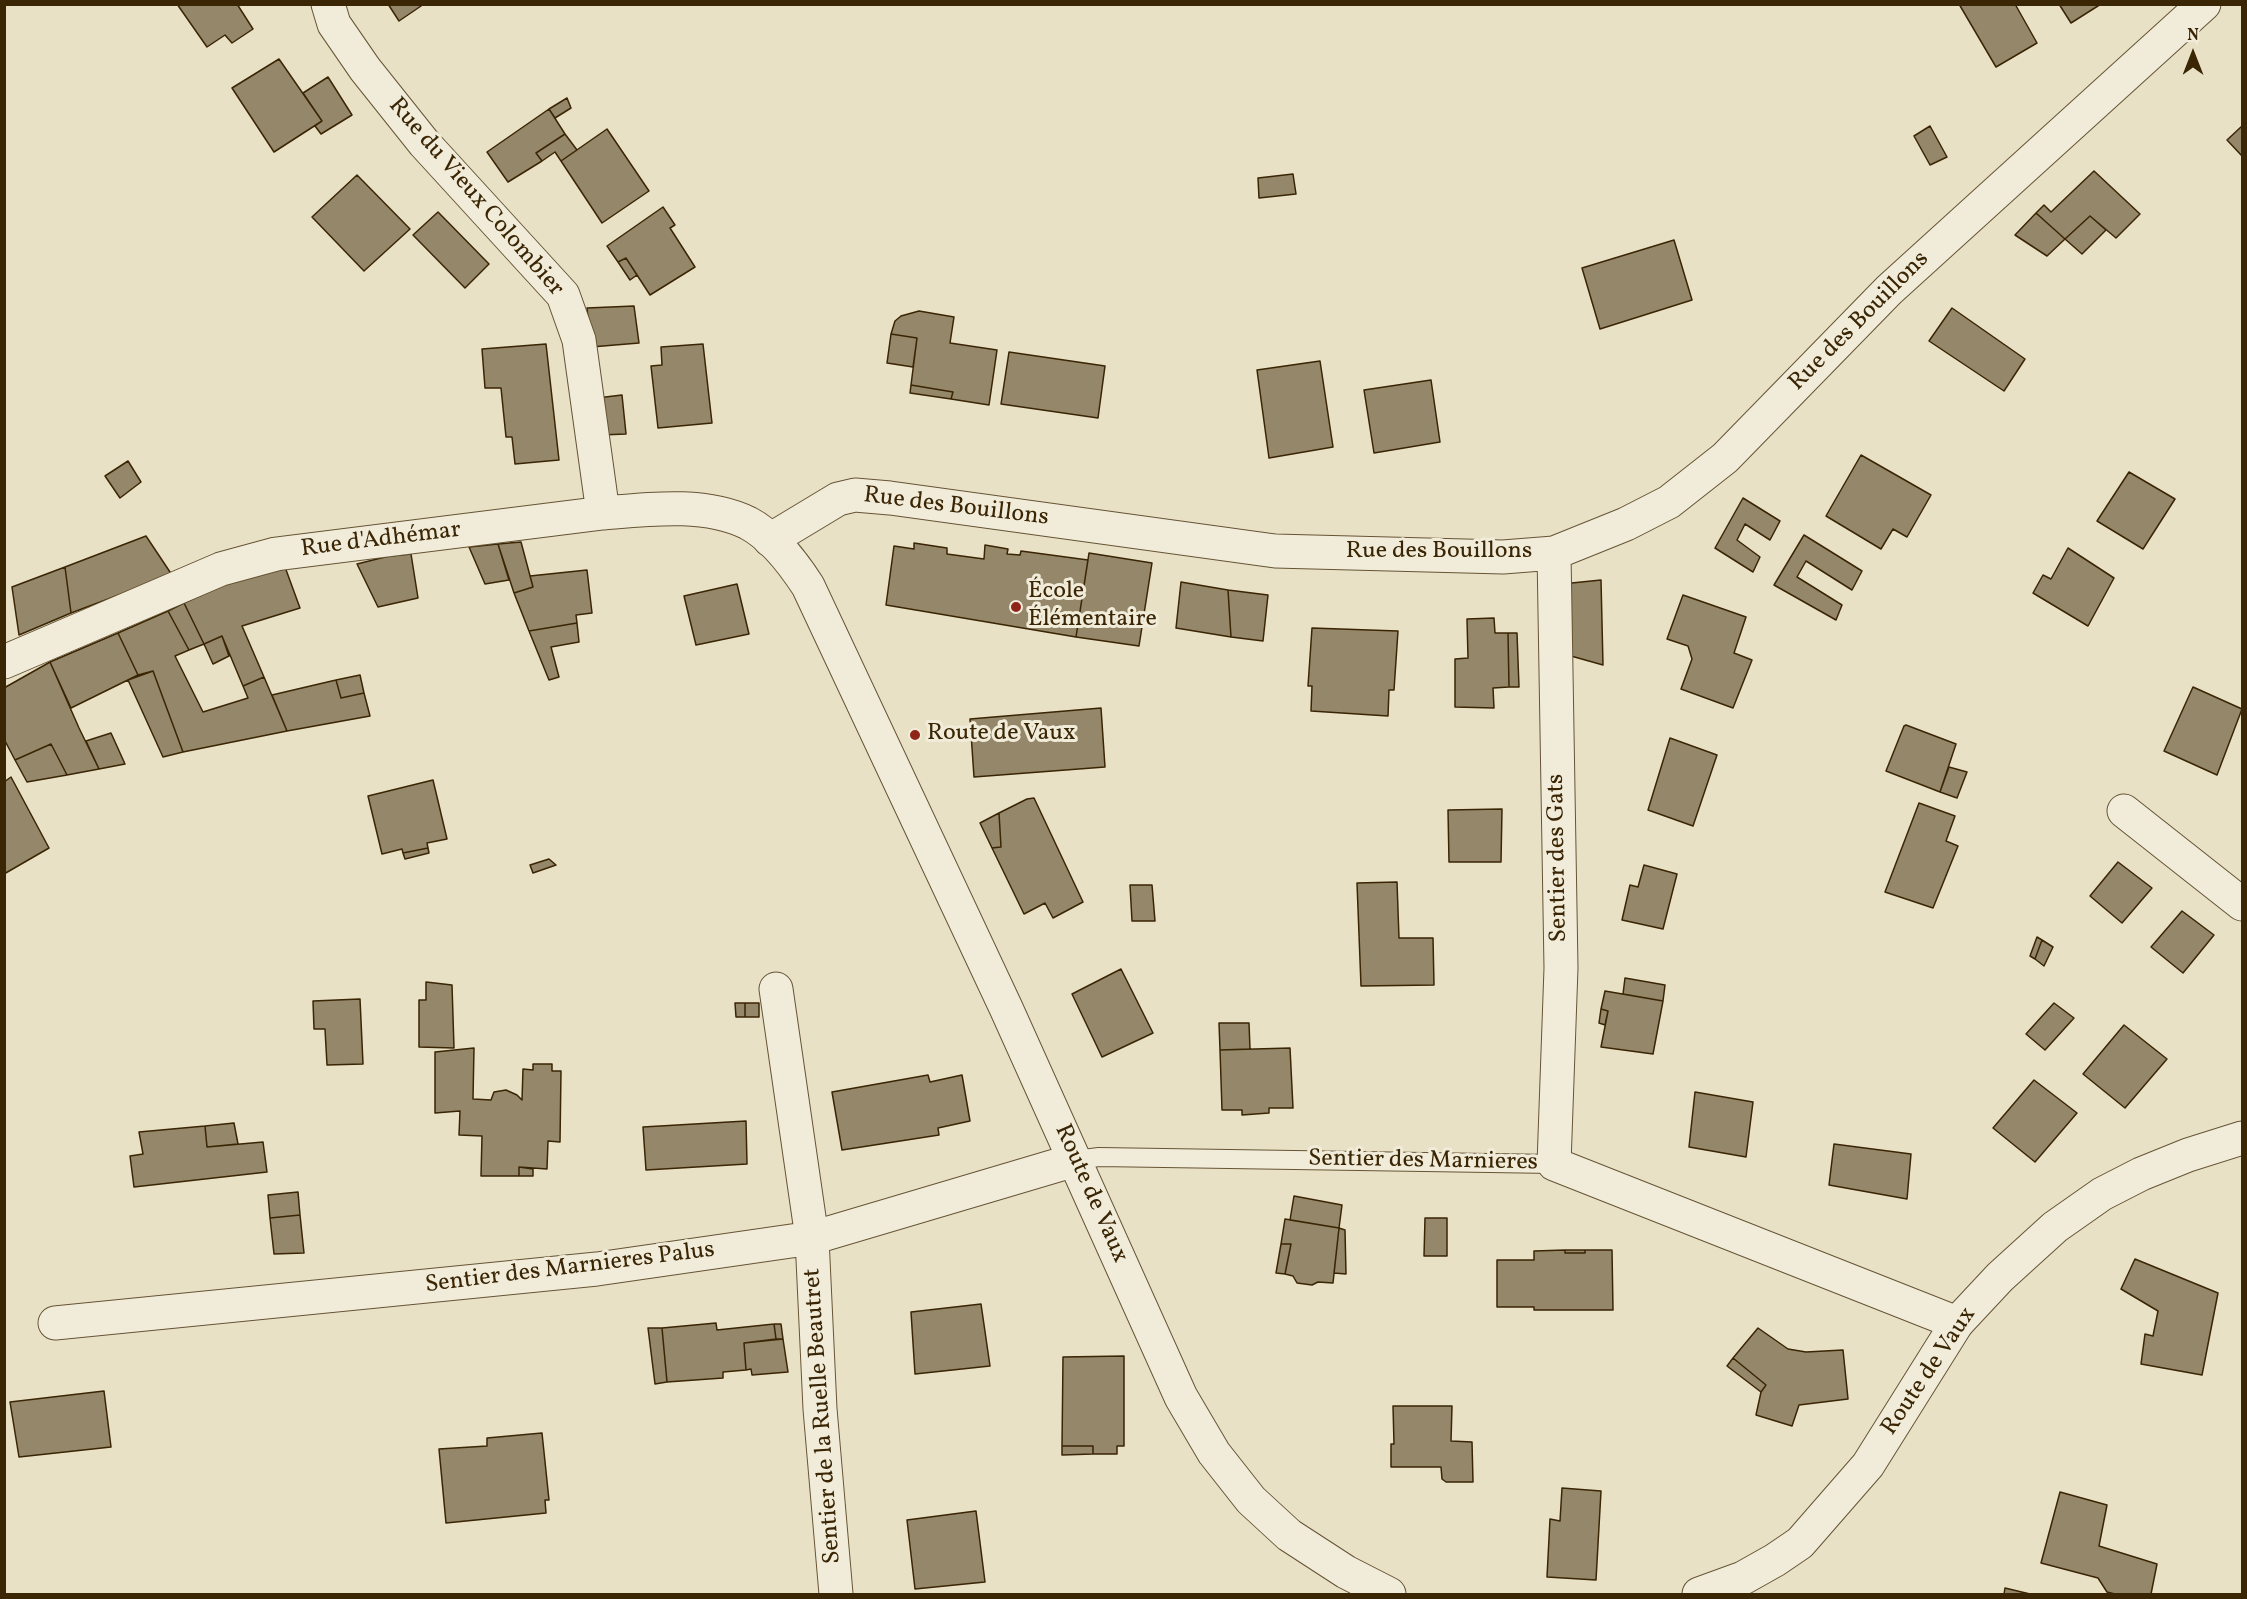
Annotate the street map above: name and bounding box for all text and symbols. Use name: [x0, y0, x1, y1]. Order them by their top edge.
north arrow: [2163, 24, 2223, 84]
text: N: [2187, 25, 2199, 47]
street label: Rue du Vieux Colombier: [381, 93, 569, 303]
street label: Rue des Bouillons: [1784, 246, 1936, 398]
street label: Rue des Bouillons: [862, 482, 1050, 534]
street label: Rue d'Adhémar: [299, 517, 463, 565]
street label: Rue des Bouillons: [1346, 539, 1532, 567]
place label: École Élémentaire: [1028, 579, 1157, 635]
marker: École Élémentaire: [1009, 600, 1023, 614]
place label: Route de Vaux: [927, 721, 1076, 749]
marker: Route de Vaux: [908, 728, 922, 742]
street label: Sentier des Gats: [1543, 773, 1575, 943]
street label: Route de Vaux: [1047, 1120, 1133, 1268]
street label: Sentier des Marnieres: [1308, 1146, 1538, 1178]
street label: Sentier des Marnieres Palus: [424, 1237, 716, 1301]
street label: Sentier de la Ruelle Beautret: [799, 1267, 849, 1565]
street label: Route de Vaux: [1877, 1302, 1983, 1442]

